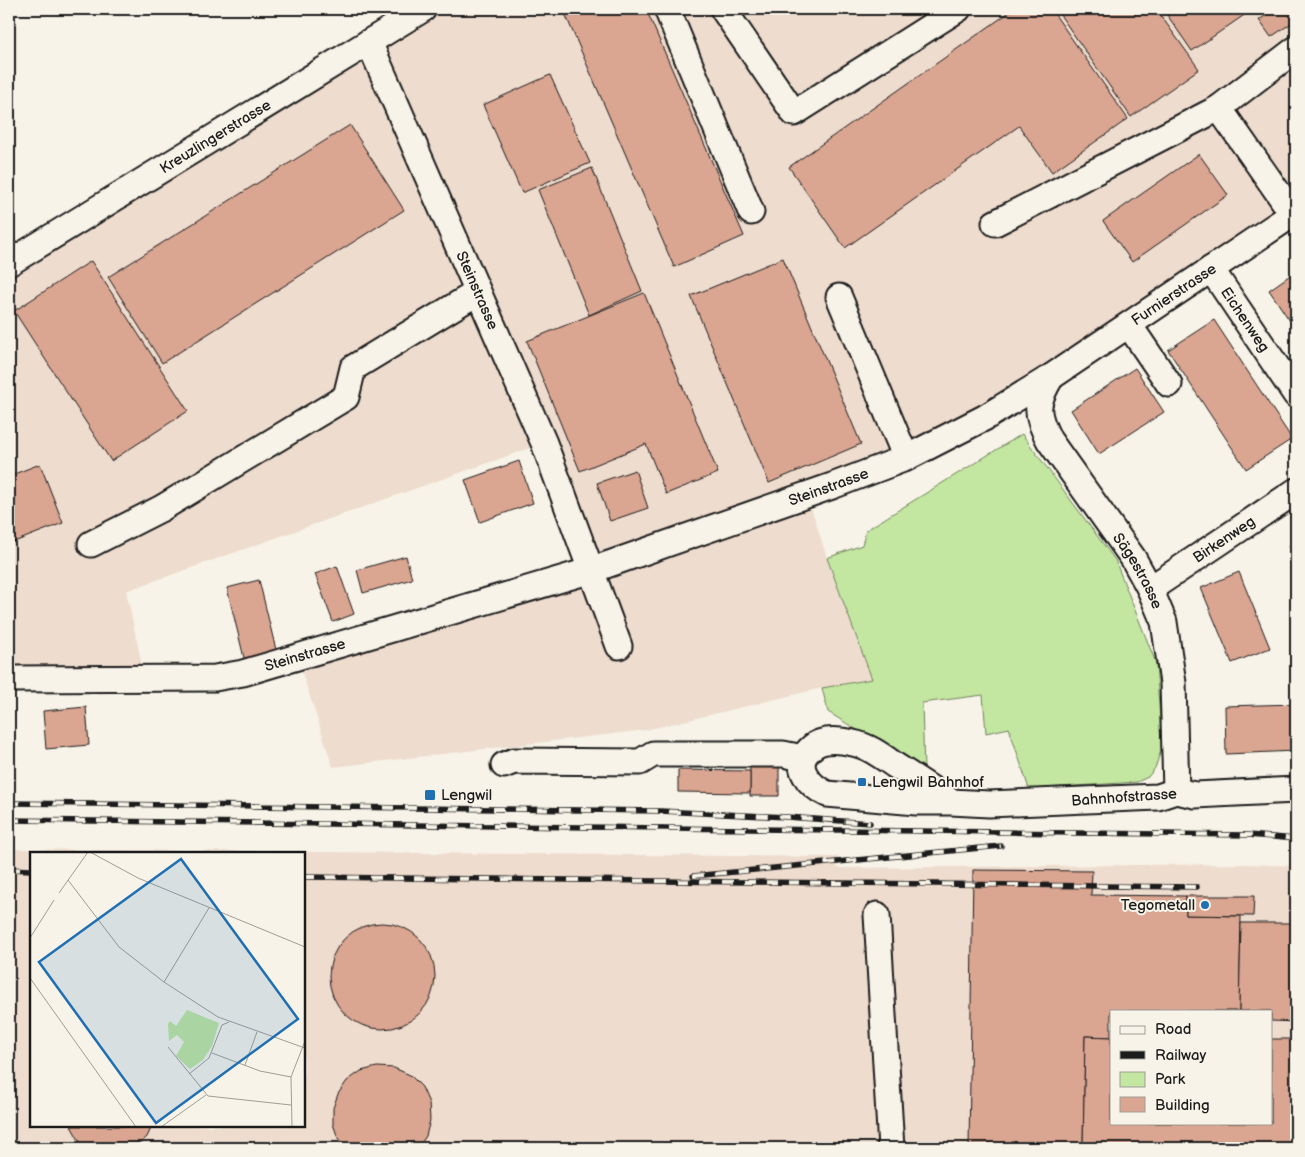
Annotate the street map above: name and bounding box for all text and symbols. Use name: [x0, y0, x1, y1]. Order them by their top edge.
street label: Kreuzlingerstrasse: [156, 96, 275, 178]
street label: Steinstrasse: [452, 248, 502, 333]
street label: Furnierstrasse: [1128, 259, 1220, 330]
street label: Eichenweg: [1216, 284, 1273, 356]
street label: Steinstrasse: [786, 464, 871, 510]
street label: Birkenweg: [1189, 512, 1259, 568]
street label: Sägestrasse: [1108, 529, 1166, 612]
street label: Steinstrasse: [262, 634, 348, 676]
place label: Lengwil Bahnhof: [872, 773, 984, 792]
marker: Lengwil Bahnhof: [856, 776, 868, 788]
street label: Bahnhofstrasse: [1071, 784, 1178, 811]
place label: Lengwil: [441, 786, 492, 805]
marker: Lengwil: [423, 788, 437, 802]
inset map: [30, 852, 305, 1127]
place label: Tegometall: [1121, 896, 1195, 915]
marker: Tegometall: [1199, 899, 1211, 911]
legend: [1110, 1010, 1272, 1124]
text: Road: [1155, 1020, 1191, 1039]
text: Railway: [1155, 1046, 1206, 1065]
text: Park: [1155, 1070, 1186, 1089]
text: Building: [1155, 1096, 1210, 1115]

